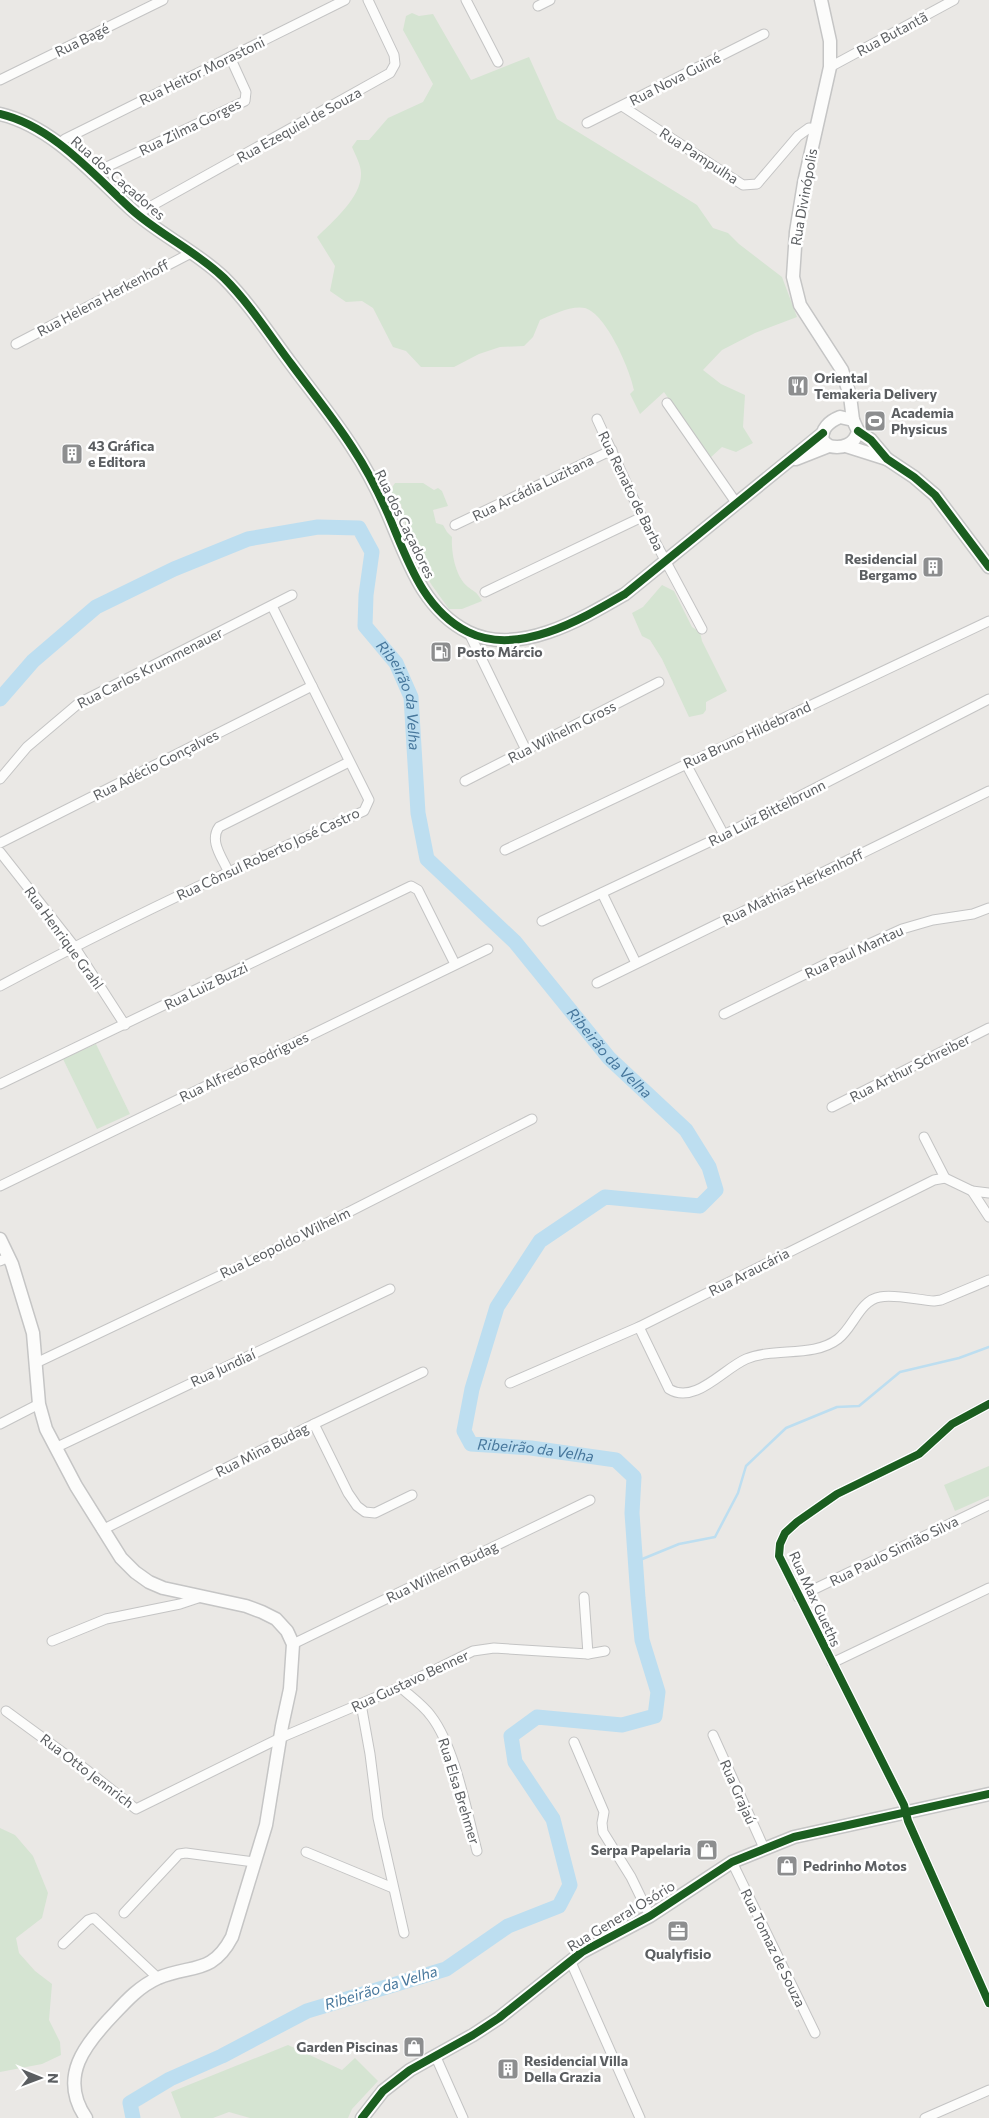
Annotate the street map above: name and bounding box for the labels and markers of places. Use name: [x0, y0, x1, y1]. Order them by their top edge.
place label: Oriental Temakeria Delivery: [814, 369, 938, 402]
restaurant icon: Oriental Temakeria Delivery: [786, 374, 810, 398]
place label: Academia Physicus: [891, 404, 954, 437]
sports icon: Academia Physicus: [863, 409, 887, 433]
place label: 43 Gráfica e Editora: [88, 437, 154, 470]
building icon: 43 Gráfica e Editora: [60, 442, 84, 466]
place label: Residencial Bergamo: [844, 550, 917, 583]
building icon: Residencial Bergamo: [921, 555, 945, 579]
fuel station icon: Posto Márcio: [429, 640, 453, 664]
place label: Posto Márcio: [457, 643, 543, 660]
shop icon: Serpa Papelaria: [695, 1838, 719, 1862]
place label: Serpa Papelaria: [591, 1841, 691, 1858]
shop icon: Pedrinho Motos: [775, 1854, 799, 1878]
place label: Pedrinho Motos: [803, 1857, 907, 1874]
office icon: Qualyfisio: [666, 1919, 690, 1943]
place label: Qualyfisio: [645, 1945, 711, 1962]
shop icon: Garden Piscinas: [402, 2035, 426, 2059]
place label: Garden Piscinas: [296, 2038, 398, 2055]
place label: Residencial Villa Della Grazia: [524, 2052, 628, 2085]
building icon: Residencial Villa Della Grazia: [496, 2057, 520, 2081]

